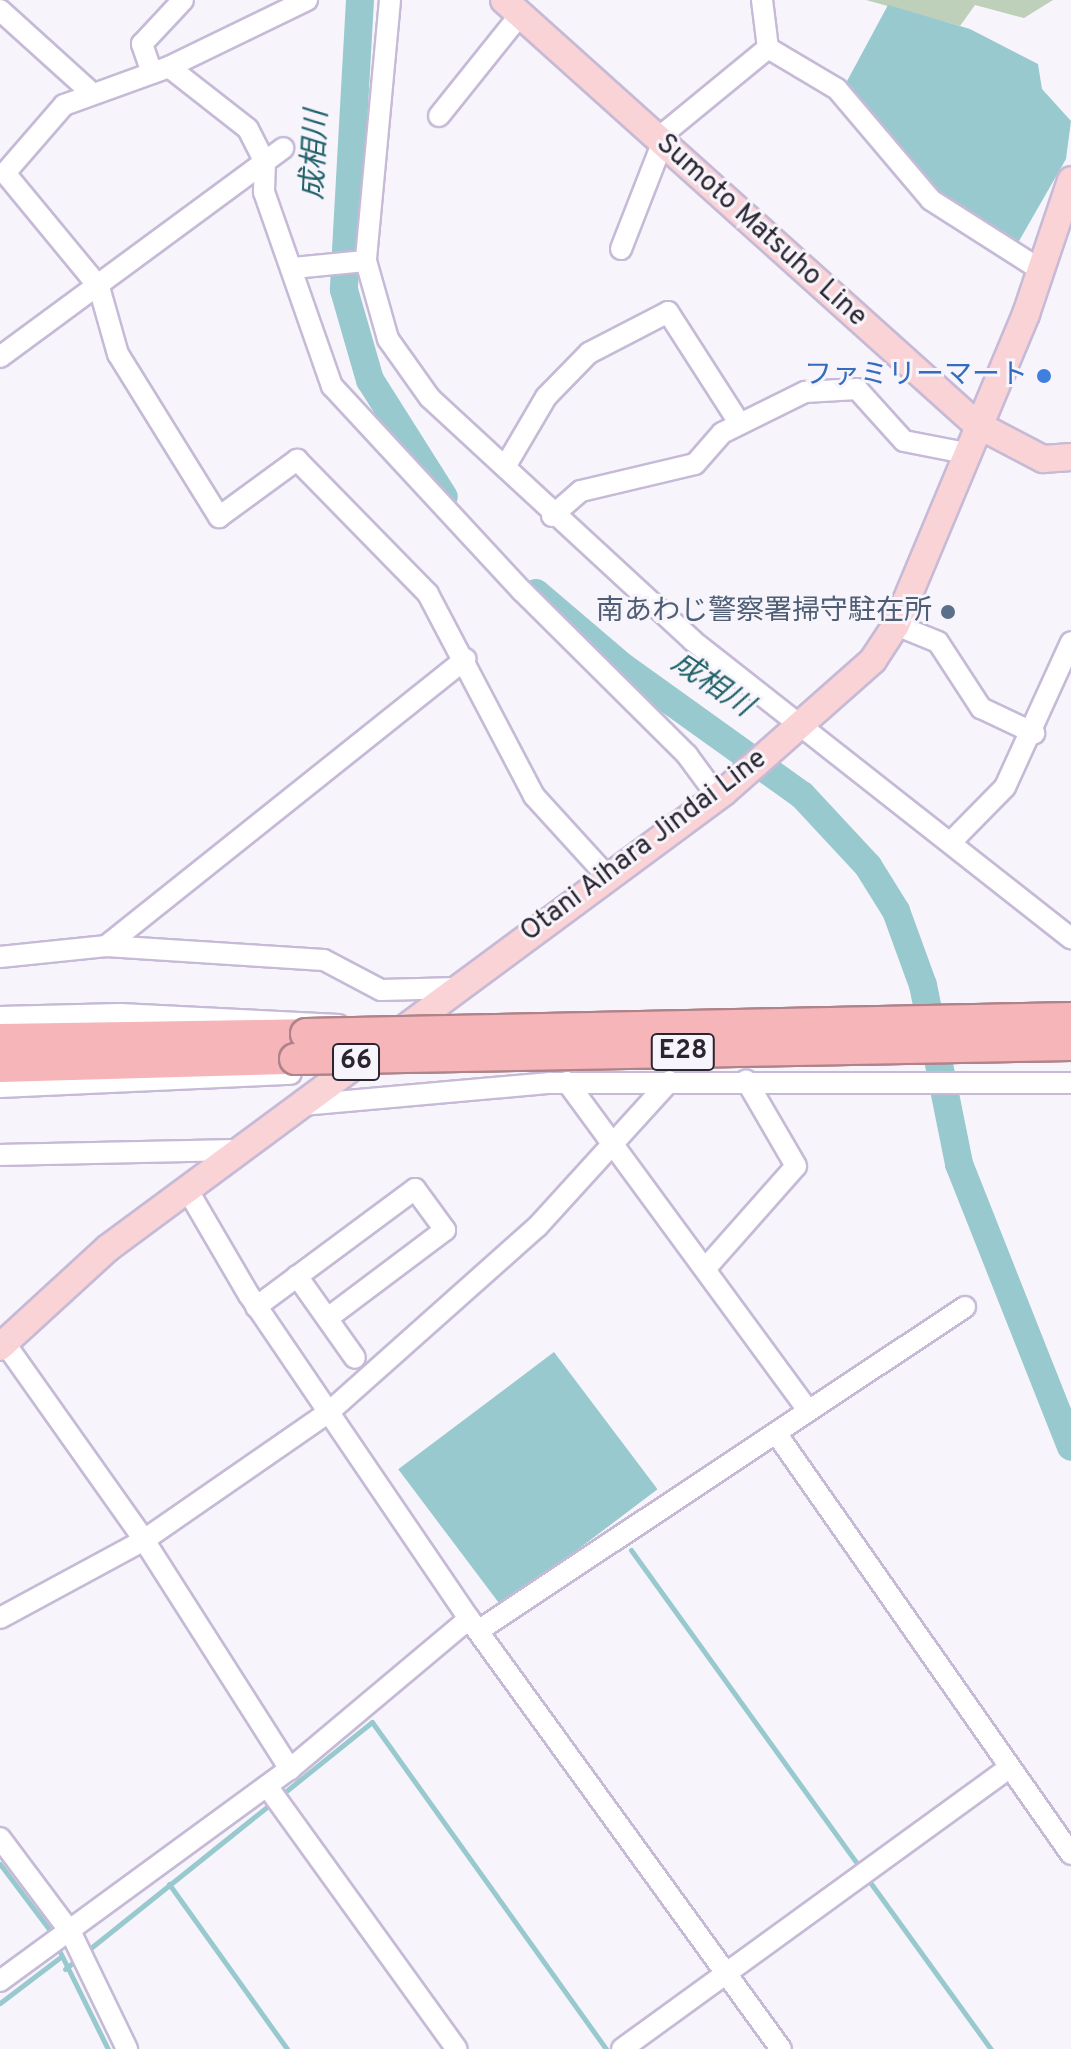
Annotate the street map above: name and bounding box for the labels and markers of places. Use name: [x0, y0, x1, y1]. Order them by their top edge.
place label: ファミリーマート: [804, 359, 1028, 393]
marker: ファミリーマート: [1035, 367, 1053, 385]
place label: 南あわじ警察署掃守駐在所: [596, 595, 932, 629]
marker: 南あわじ警察署掃守駐在所: [939, 603, 957, 621]

